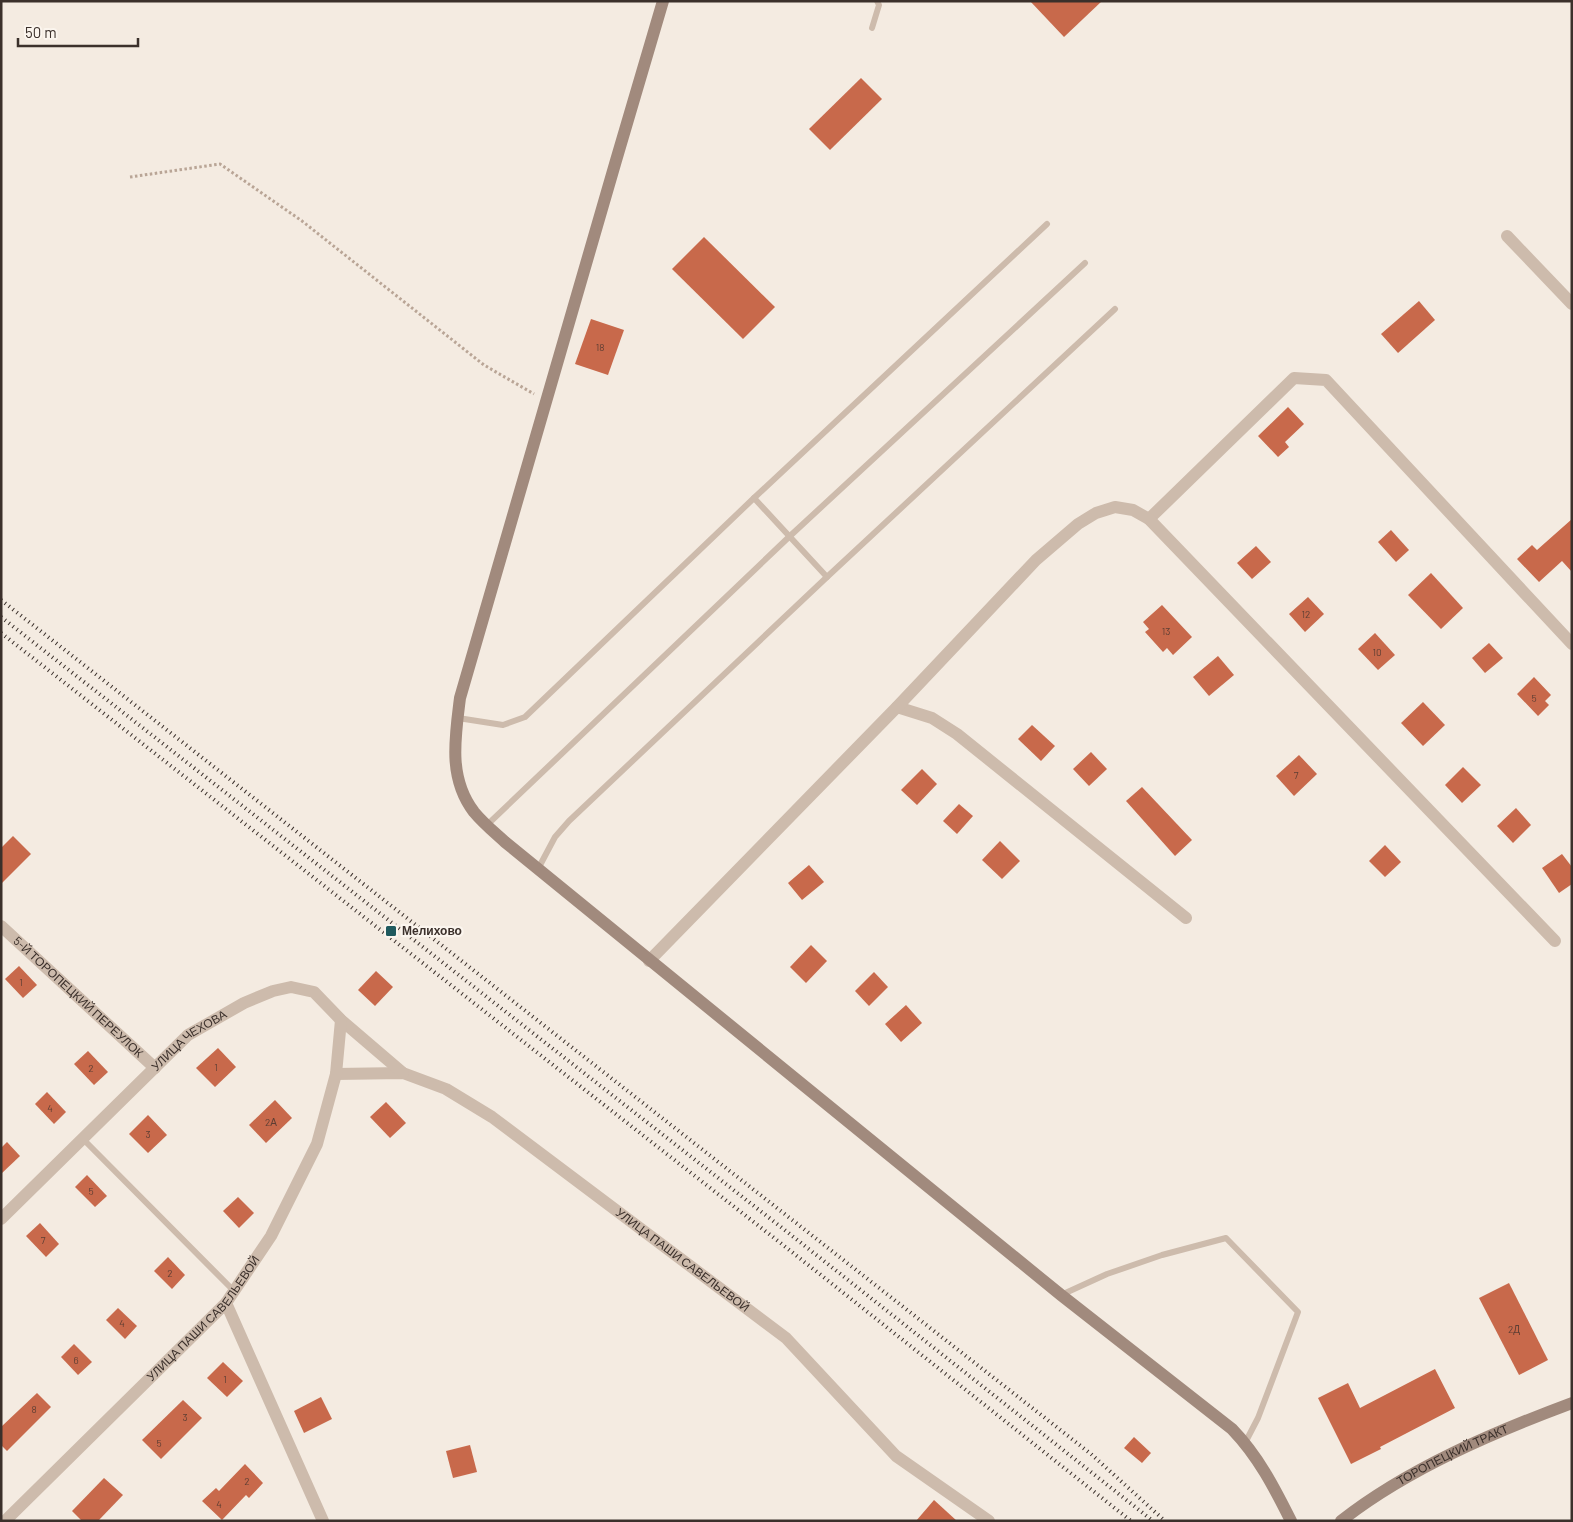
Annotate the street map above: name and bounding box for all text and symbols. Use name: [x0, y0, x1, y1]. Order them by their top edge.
scale bar: [18, 15, 138, 47]
text: 50 m: [25, 23, 57, 41]
house number: 18: [596, 341, 604, 353]
house number: 12: [1302, 608, 1310, 620]
house number: 13: [1162, 625, 1170, 637]
house number: 10: [1372, 646, 1382, 658]
house number: 5: [1531, 692, 1537, 704]
house number: 7: [1294, 769, 1299, 781]
place label: Мелихово: [402, 923, 462, 937]
marker: Мелихово: [384, 924, 398, 938]
street label: 5-Й ТОРОПЕЦКИЙ ПЕРЕУЛОК: [11, 933, 147, 1060]
house number: 1: [19, 976, 23, 988]
street label: УЛИЦА ЧЕХОВА: [148, 1006, 229, 1073]
house number: 1: [214, 1061, 218, 1073]
house number: 2: [88, 1062, 94, 1074]
house number: 4: [47, 1102, 53, 1114]
house number: 2А: [265, 1116, 277, 1128]
house number: 3: [145, 1128, 151, 1140]
house number: 5: [88, 1185, 94, 1197]
street label: УЛИЦА ПАШИ САВЕЛЬЕВОЙ: [613, 1205, 753, 1314]
house number: 7: [41, 1234, 46, 1246]
street label: УЛИЦА ПАШИ САВЕЛЬЕВОЙ: [143, 1253, 262, 1383]
house number: 2: [167, 1267, 173, 1279]
house number: 4: [119, 1317, 125, 1329]
house number: 2Д: [1508, 1323, 1520, 1335]
house number: 6: [73, 1354, 79, 1366]
house number: 1: [223, 1373, 227, 1385]
house number: 8: [31, 1403, 37, 1415]
house number: 3: [182, 1411, 188, 1423]
street label: ТОРОПЕЦКИЙ ТРАКТ: [1394, 1421, 1511, 1488]
house number: 5: [156, 1437, 162, 1449]
house number: 2: [244, 1475, 250, 1487]
house number: 4: [216, 1498, 222, 1510]

